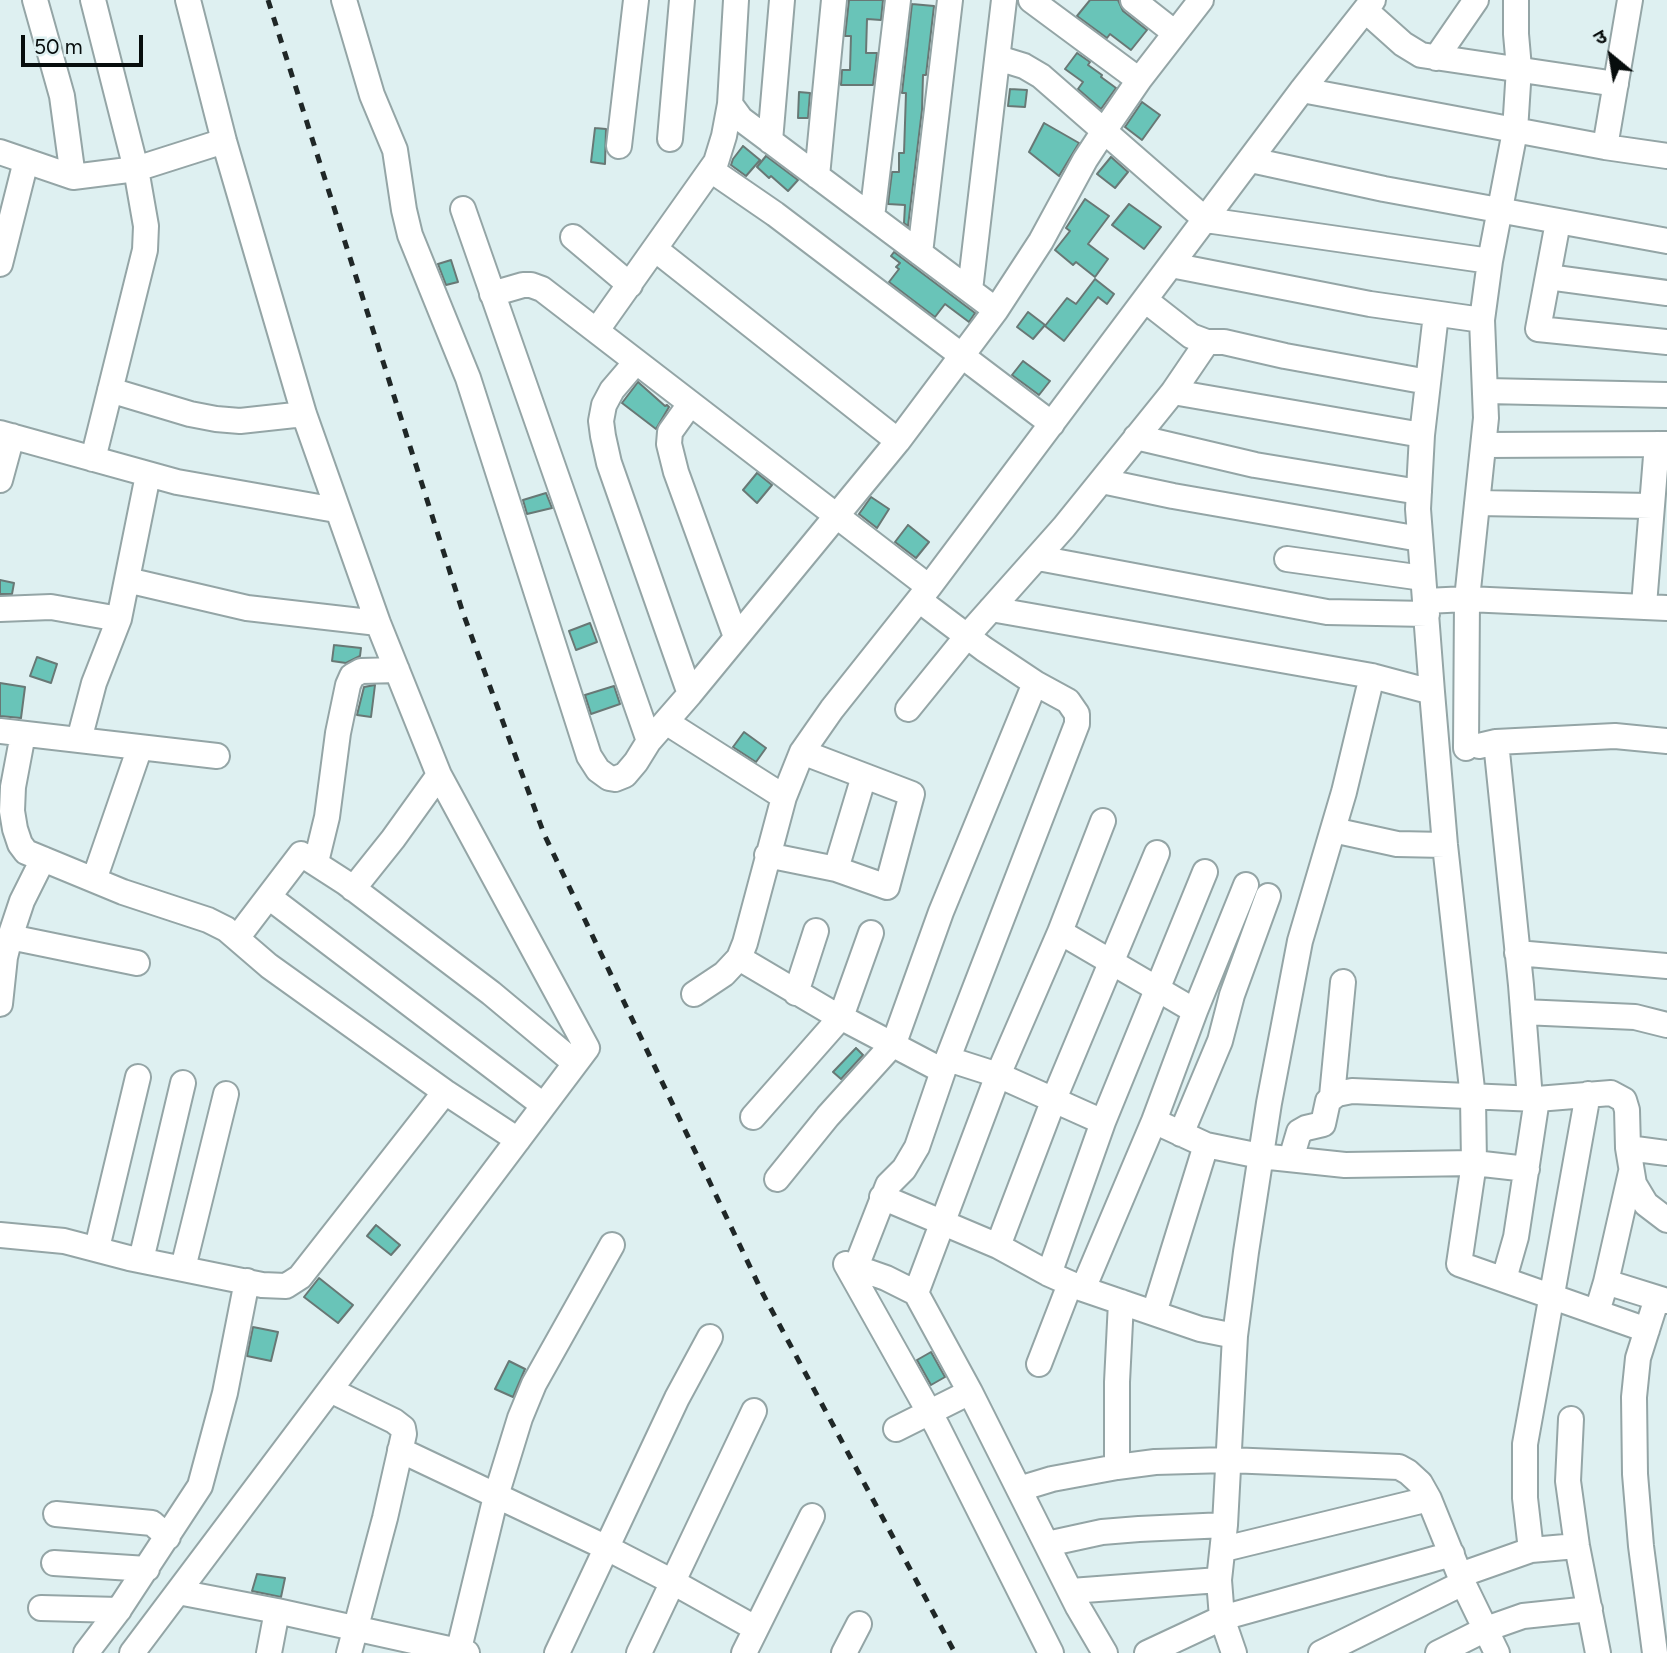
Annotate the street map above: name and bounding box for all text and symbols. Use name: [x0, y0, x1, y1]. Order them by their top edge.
scale bar: [24, 21, 147, 65]
north arrow: [1576, 21, 1646, 91]
text: उ: [1590, 25, 1611, 50]
text: 50 m: [34, 34, 83, 59]

